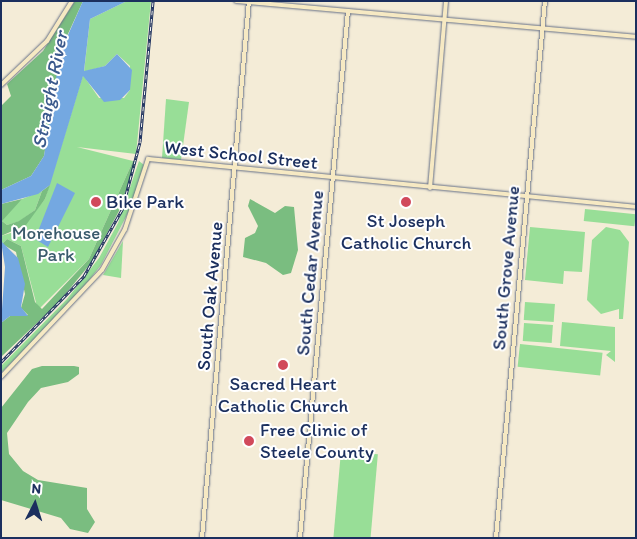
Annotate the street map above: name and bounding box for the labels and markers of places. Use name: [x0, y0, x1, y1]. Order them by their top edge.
place label: Bike Park: [106, 191, 184, 213]
marker: Bike Park: [90, 196, 102, 208]
marker: St Joseph Catholic Church: [400, 196, 412, 208]
place label: St Joseph Catholic Church: [340, 210, 472, 254]
marker: Sacred Heart Catholic Church: [277, 359, 289, 371]
place label: Sacred Heart Catholic Church: [217, 373, 349, 417]
place label: Free Clinic of Steele County: [260, 419, 374, 463]
marker: Free Clinic of Steele County: [242, 434, 256, 448]

